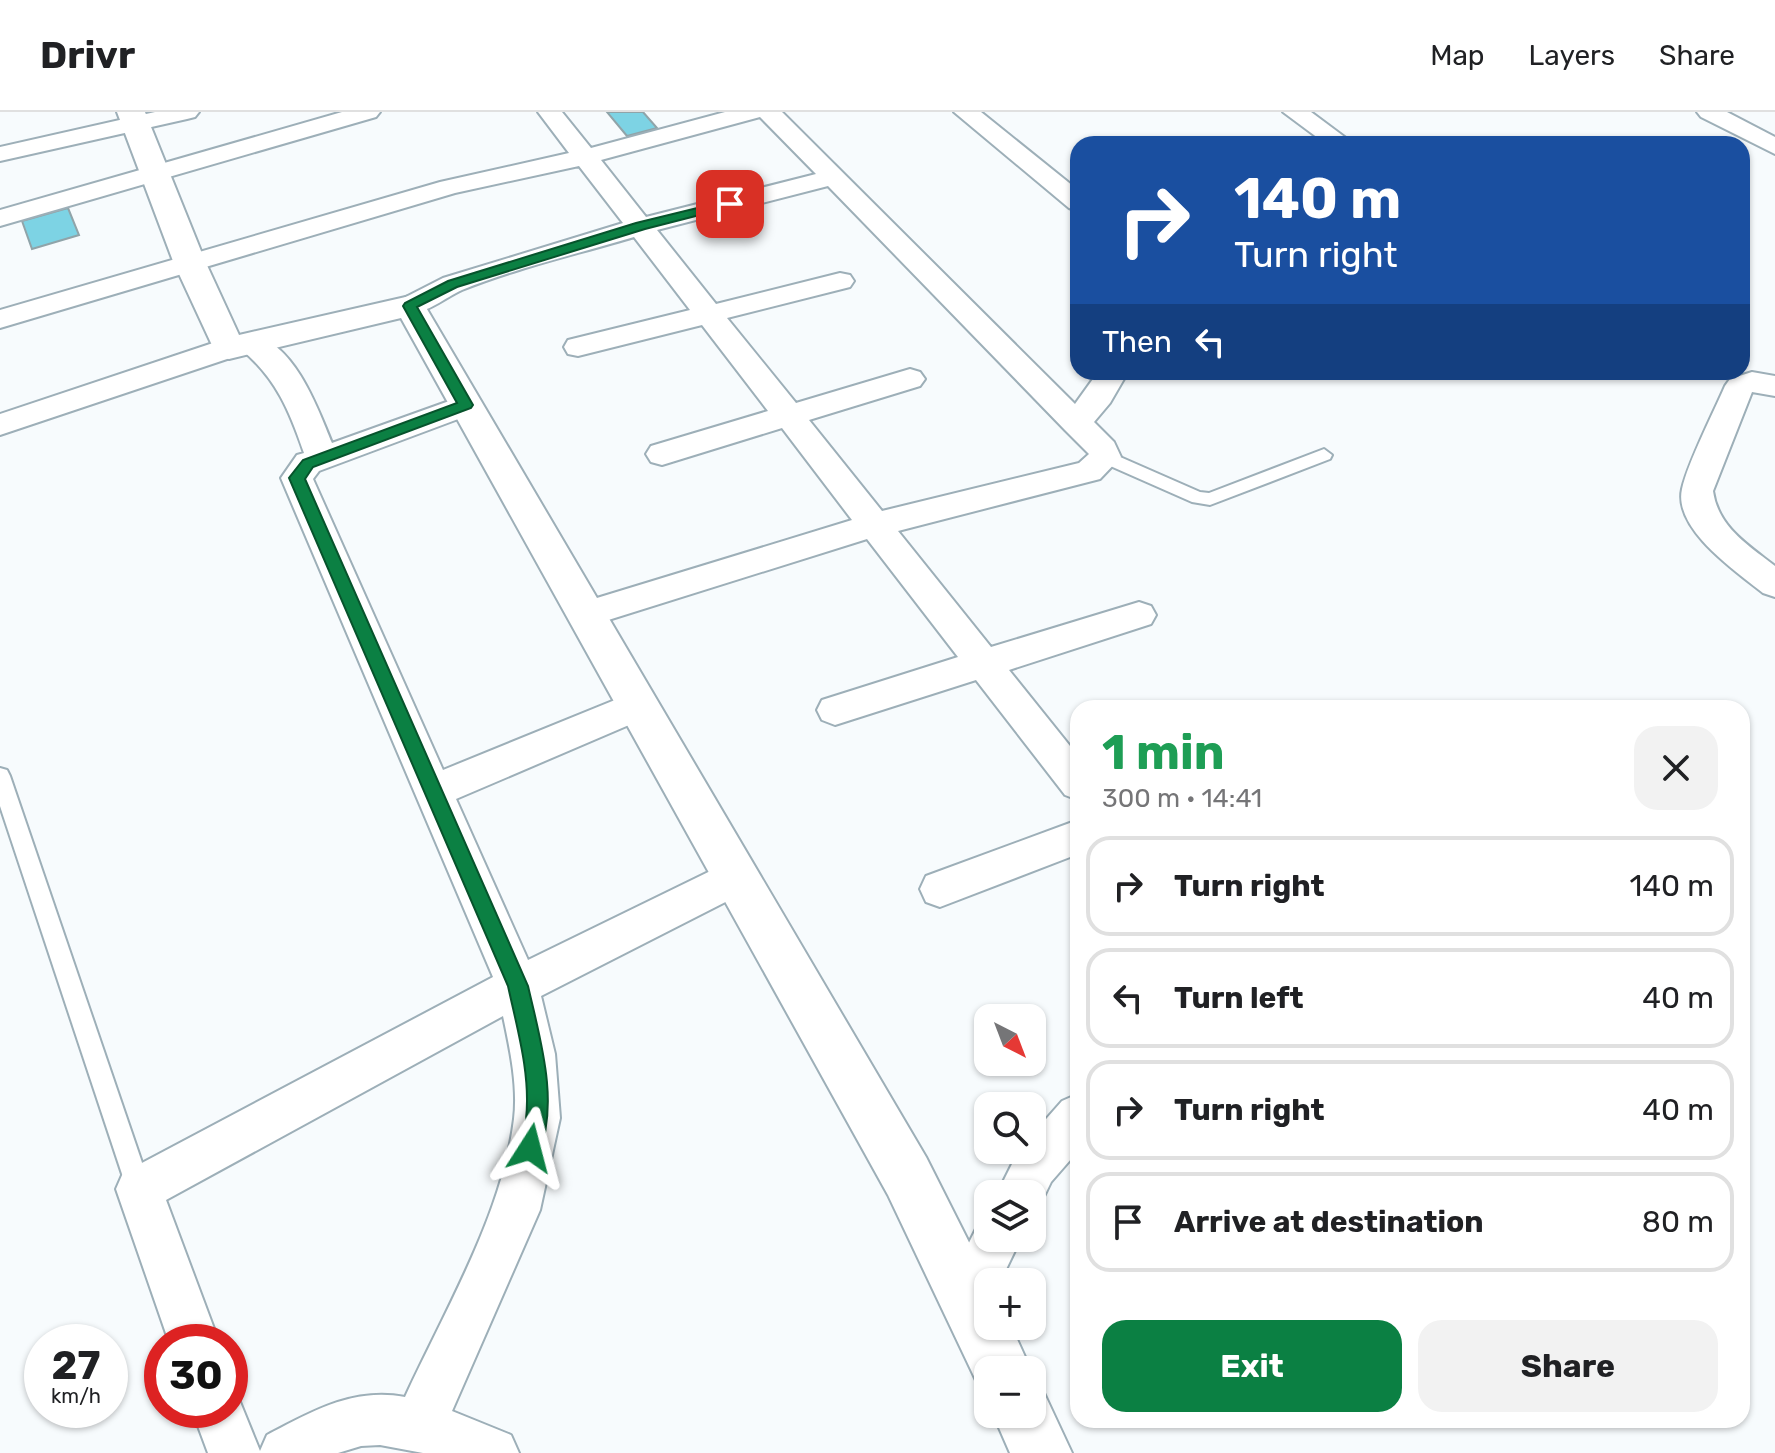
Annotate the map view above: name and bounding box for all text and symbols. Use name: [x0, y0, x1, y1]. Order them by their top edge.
text: Drivr: [40, 32, 135, 78]
text: Map: [1430, 39, 1485, 72]
text: Layers: [1529, 39, 1615, 72]
text: Share: [1659, 39, 1735, 72]
text: 140 m: [1234, 166, 1401, 232]
icon: right: [1102, 168, 1206, 272]
pin: [696, 170, 764, 238]
icon: arrive: [708, 182, 752, 226]
text: Turn right: [1234, 233, 1398, 276]
icon: left: [1188, 320, 1232, 364]
text: Then: [1102, 324, 1172, 360]
text: 1 min: [1102, 724, 1225, 781]
button: close: [1634, 726, 1718, 810]
text: 300 m · 14:41: [1102, 783, 1262, 814]
icon: right: [1106, 864, 1150, 908]
text: Turn right: [1174, 868, 1325, 904]
text: 140 m: [1629, 868, 1714, 904]
icon: left: [1106, 976, 1150, 1020]
text: Turn left: [1174, 980, 1304, 1016]
text: 40 m: [1642, 980, 1714, 1016]
north arrow: [974, 1004, 1046, 1076]
map controls: [974, 1004, 1046, 1428]
icon: right: [1106, 1088, 1150, 1132]
button: search: [974, 1092, 1046, 1164]
text: Turn right: [1174, 1092, 1325, 1128]
text: 40 m: [1642, 1092, 1714, 1128]
position arrow: [488, 1106, 572, 1190]
button: layers: [974, 1180, 1046, 1252]
icon: arrive: [1106, 1200, 1150, 1244]
text: Arrive at destination: [1174, 1204, 1484, 1240]
text: 80 m: [1642, 1204, 1714, 1240]
button: +: [974, 1268, 1046, 1340]
button: Exit: [1102, 1320, 1402, 1412]
button: Share: [1418, 1320, 1718, 1412]
speed limit sign: 30: [144, 1324, 248, 1428]
text: 27: [52, 1342, 100, 1389]
button: −: [974, 1356, 1046, 1428]
text: km/h: [51, 1384, 101, 1408]

